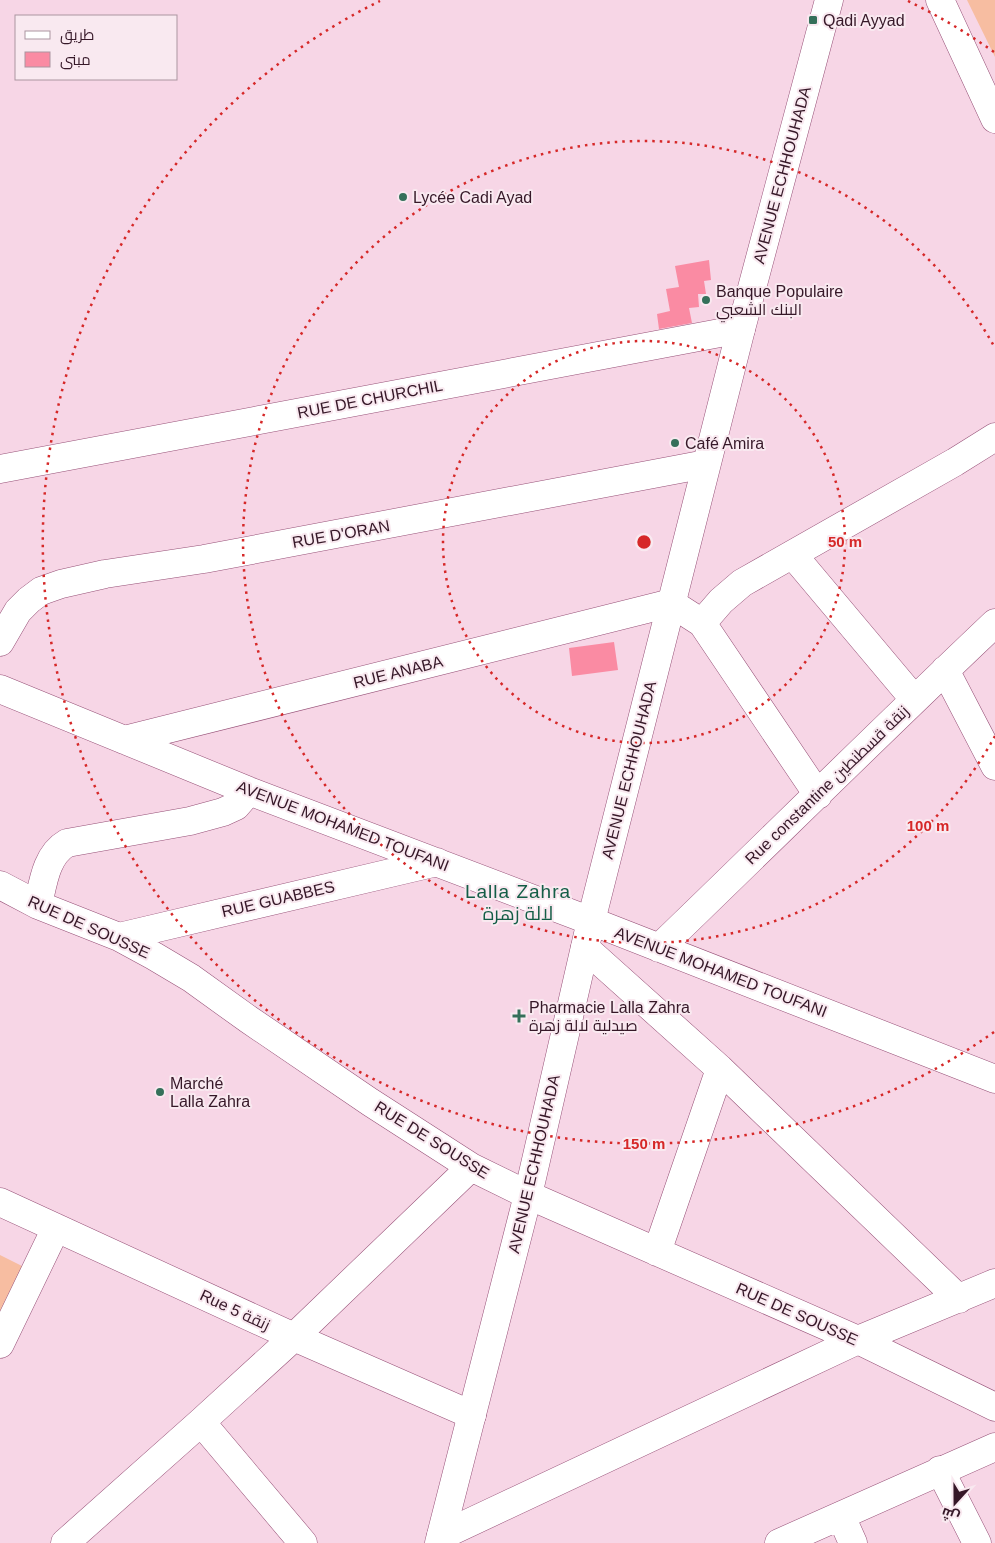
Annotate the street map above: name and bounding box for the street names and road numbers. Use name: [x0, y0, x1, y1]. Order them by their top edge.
street label: AVENUE ECHHOUHADA: [750, 84, 814, 266]
street label: RUE DE CHURCHIL: [296, 377, 444, 421]
street label: RUE D'ORAN: [291, 517, 391, 551]
street label: RUE ANABA: [352, 653, 445, 691]
street label: AVENUE ECHHOUHADA: [599, 679, 659, 861]
street label: Rue constantine زنقة قسطنطين: [742, 702, 914, 869]
street label: AVENUE MOHAMED TOUFANI: [235, 778, 451, 874]
street label: RUE GUABBES: [220, 878, 336, 920]
street label: RUE DE SOUSSE: [25, 892, 153, 962]
street label: AVENUE MOHAMED TOUFANI: [613, 924, 829, 1020]
street label: AVENUE ECHHOUHADA: [505, 1073, 563, 1255]
street label: RUE DE SOUSSE: [372, 1098, 492, 1182]
street label: RUE DE SOUSSE: [733, 1279, 861, 1349]
street label: Rue 5 زنقة: [197, 1286, 273, 1334]

